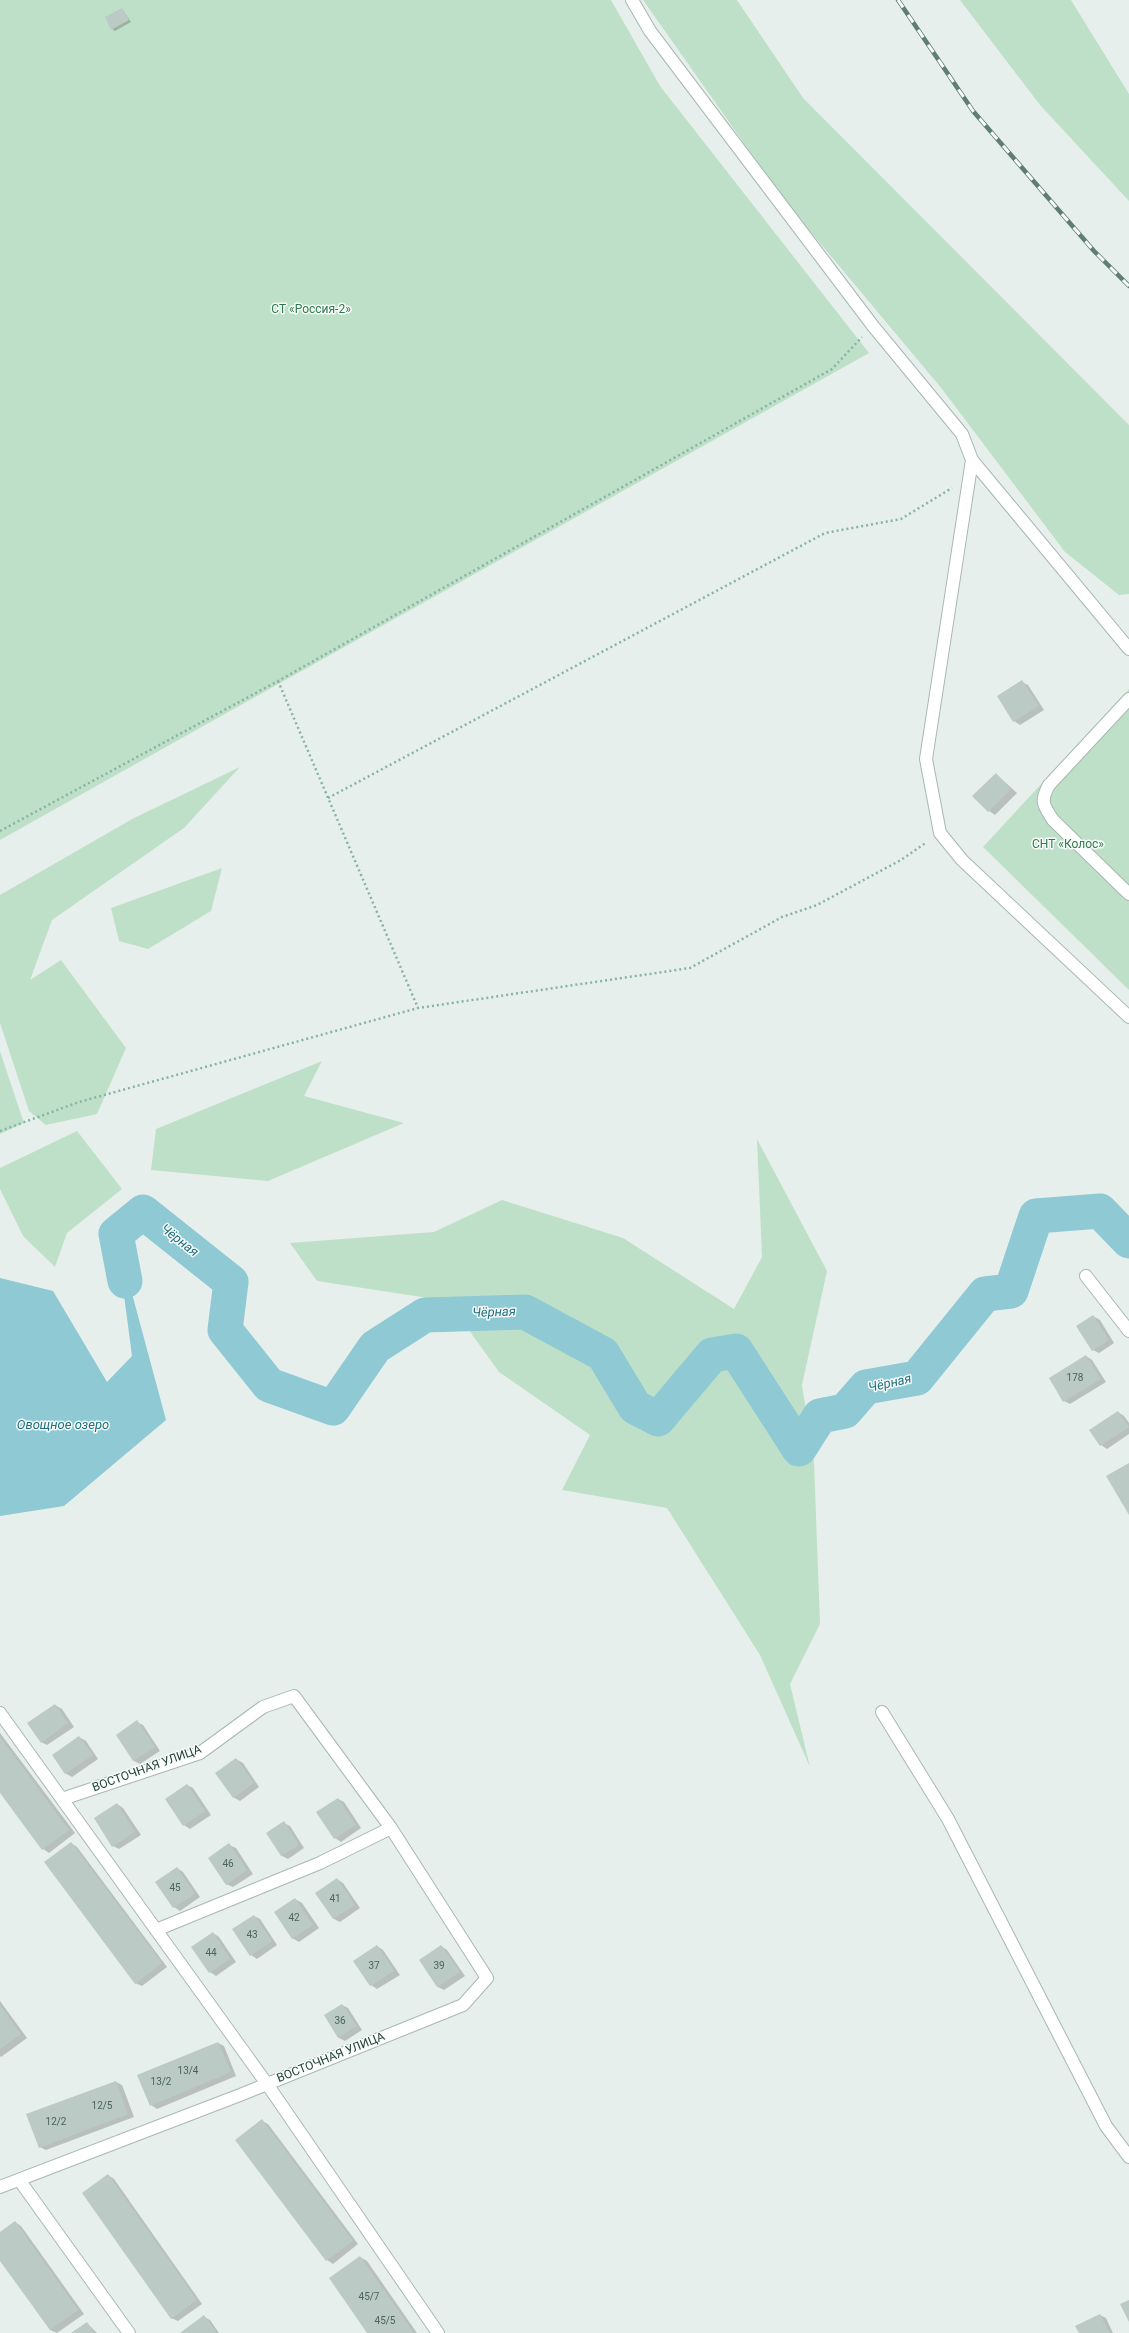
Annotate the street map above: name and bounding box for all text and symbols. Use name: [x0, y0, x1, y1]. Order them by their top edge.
park label: СТ «Россия-2»: [271, 303, 351, 317]
park label: СНТ «Колос»: [1032, 838, 1104, 852]
water label: Чёрная: [157, 1221, 201, 1261]
water label: Чёрная: [472, 1304, 516, 1322]
water label: Чёрная: [867, 1372, 913, 1396]
house number: 178: [1067, 1372, 1083, 1384]
water label: Овощное озеро: [17, 1418, 109, 1434]
street label: ВОСТОЧНАЯ УЛИЦА: [91, 1743, 203, 1795]
house number: 46: [222, 1858, 234, 1870]
house number: 45: [169, 1882, 181, 1894]
house number: 41: [329, 1893, 341, 1905]
house number: 42: [288, 1912, 300, 1924]
house number: 43: [246, 1929, 258, 1941]
house number: 44: [205, 1947, 217, 1959]
house number: 37: [368, 1960, 380, 1972]
house number: 39: [433, 1960, 445, 1972]
house number: 36: [334, 2015, 346, 2027]
street label: ВОСТОЧНАЯ УЛИЦА: [275, 2030, 387, 2086]
house number: 13/4: [178, 2065, 198, 2077]
house number: 13/2: [151, 2076, 171, 2088]
house number: 12/5: [92, 2100, 112, 2112]
house number: 12/2: [46, 2116, 66, 2128]
house number: 45/7: [359, 2291, 379, 2303]
house number: 45/5: [375, 2315, 395, 2327]

